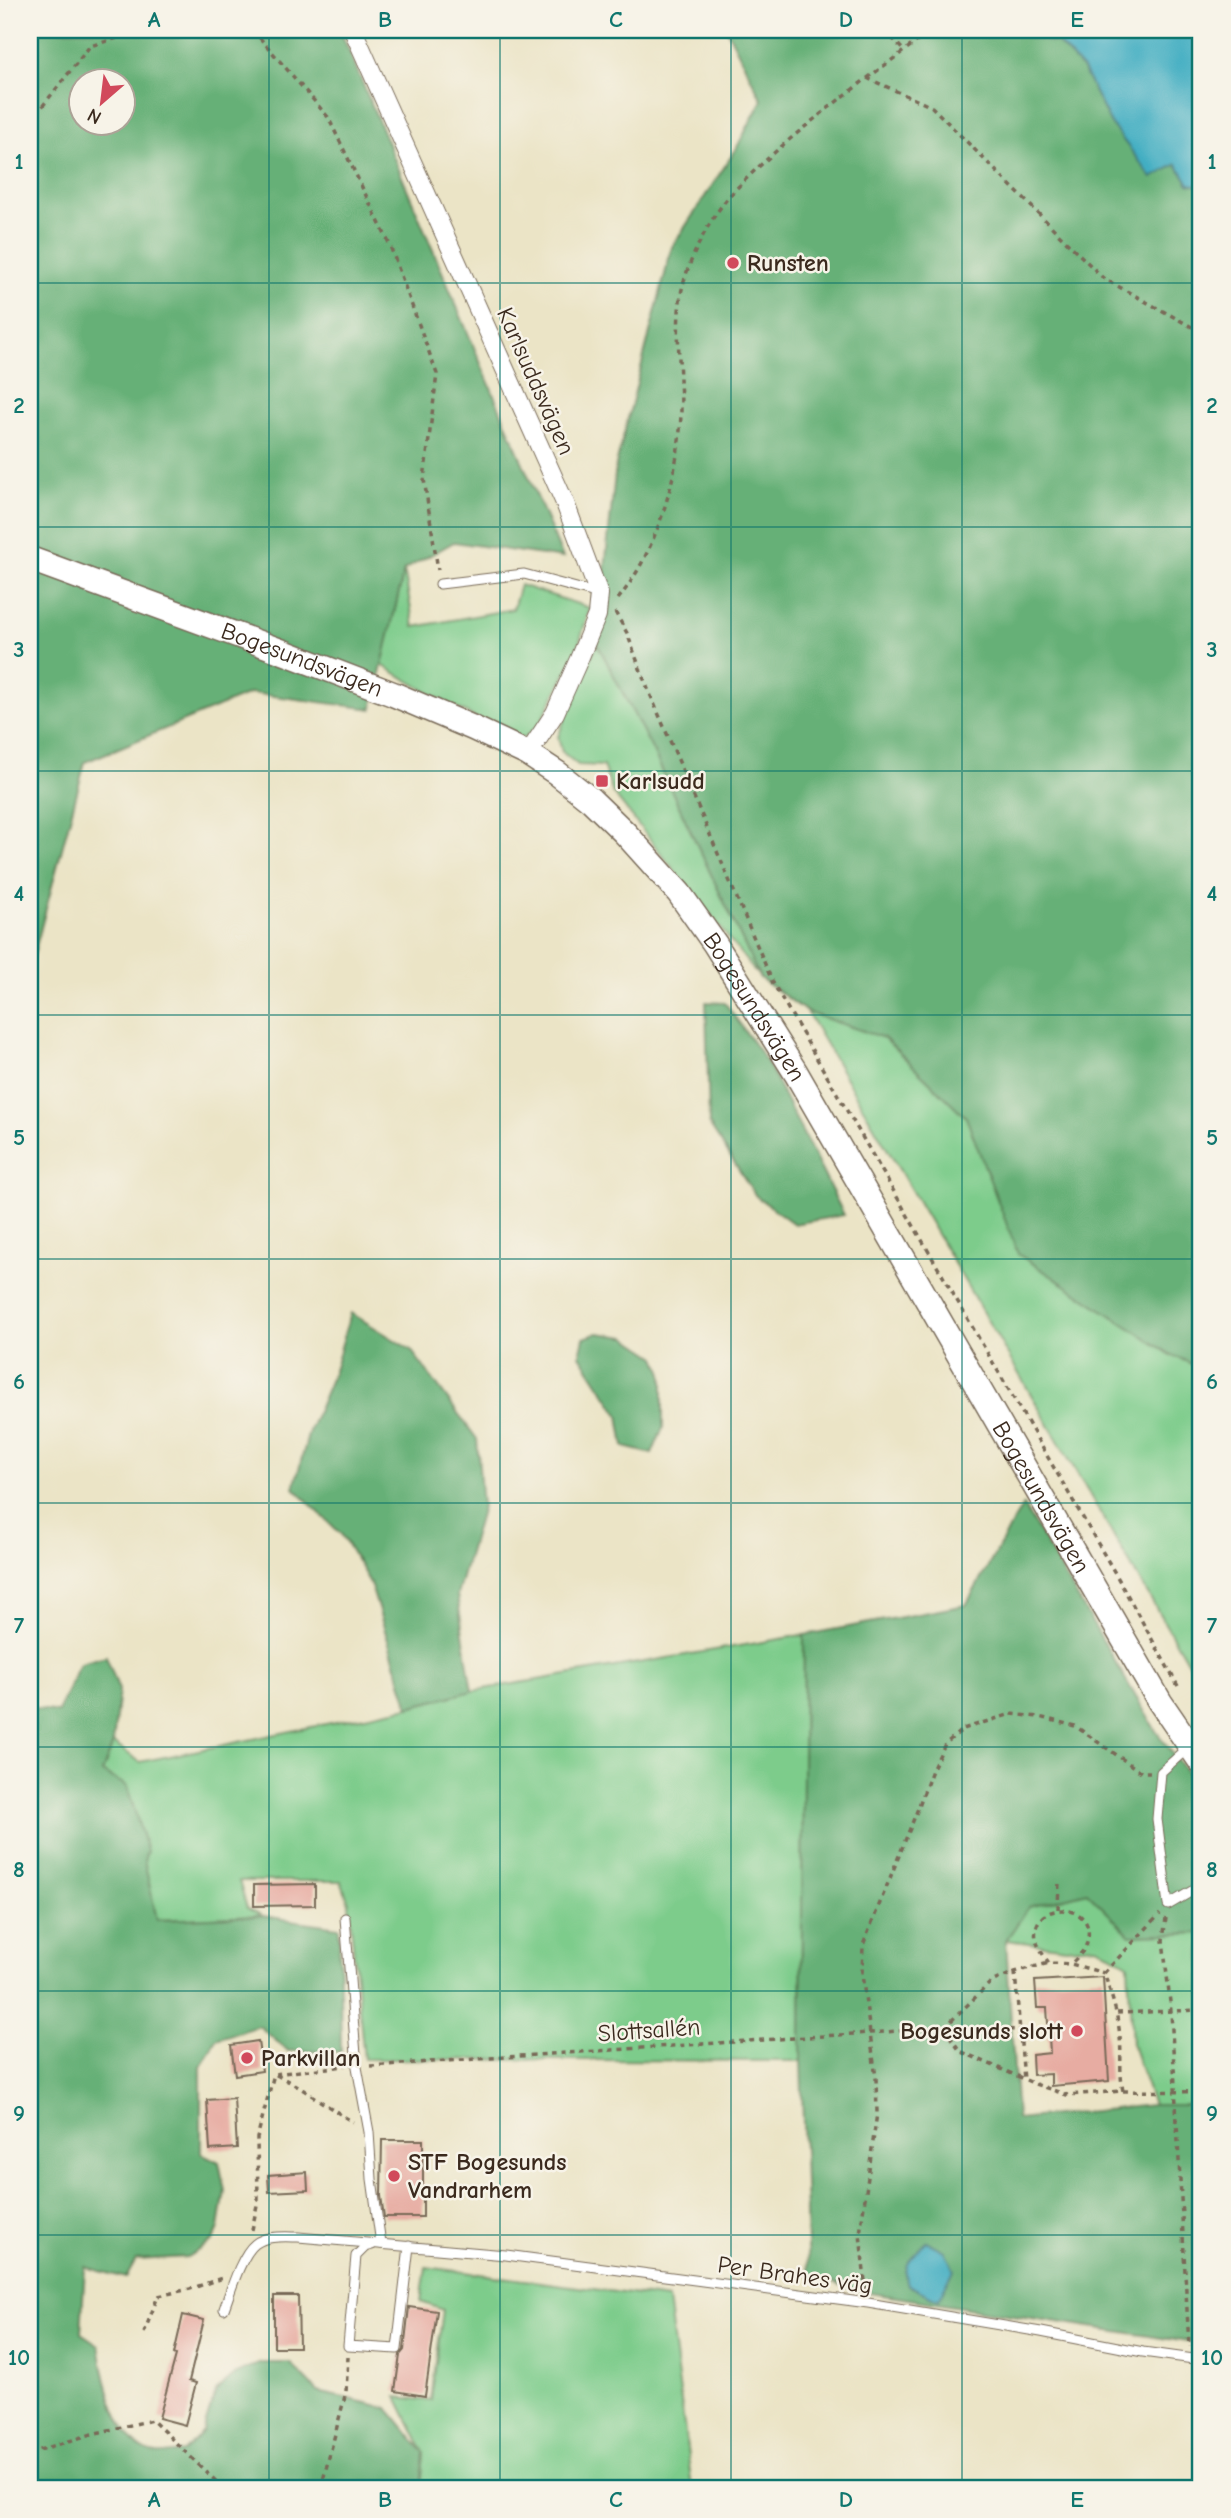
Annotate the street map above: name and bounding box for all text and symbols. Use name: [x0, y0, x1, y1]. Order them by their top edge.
text: A: [148, 6, 161, 33]
text: B: [378, 6, 392, 33]
text: C: [609, 6, 623, 33]
text: D: [839, 6, 853, 33]
text: E: [1070, 6, 1084, 33]
north arrow: [66, 66, 136, 136]
text: N: [84, 104, 105, 129]
text: 1: [14, 148, 24, 175]
text: 1: [1207, 148, 1217, 175]
place label: Runsten: [747, 249, 829, 277]
marker: Runsten: [725, 255, 741, 271]
street label: Karlsuddsvägen: [491, 303, 581, 459]
text: 2: [13, 392, 25, 419]
text: 2: [1206, 392, 1218, 419]
street label: Bogesundsvägen: [217, 616, 387, 703]
text: 3: [13, 636, 25, 663]
text: 3: [1206, 636, 1218, 663]
place label: Karlsudd: [616, 767, 705, 795]
marker: Karlsudd: [594, 773, 610, 789]
text: 4: [14, 880, 25, 907]
text: 4: [1207, 880, 1218, 907]
street label: Bogesundsvägen: [697, 927, 812, 1086]
text: 5: [13, 1124, 25, 1151]
text: 5: [1206, 1124, 1218, 1151]
text: 6: [13, 1368, 25, 1395]
text: 6: [1206, 1368, 1218, 1395]
street label: Bogesundsvägen: [987, 1416, 1096, 1578]
text: 7: [14, 1612, 25, 1639]
text: 7: [1207, 1612, 1218, 1639]
text: 8: [13, 1856, 25, 1883]
text: 8: [1206, 1856, 1218, 1883]
street label: Slottsallén: [597, 2012, 701, 2048]
place label: Bogesunds slott: [900, 2017, 1064, 2045]
marker: Bogesunds slott: [1069, 2023, 1085, 2039]
place label: Parkvillan: [261, 2044, 360, 2072]
marker: Parkvillan: [239, 2050, 255, 2066]
text: 9: [13, 2100, 25, 2127]
text: 9: [1206, 2100, 1218, 2127]
place label: STF Bogesunds Vandrarhem: [408, 2148, 567, 2204]
marker: STF Bogesunds Vandrarhem: [386, 2168, 402, 2184]
street label: Per Brahes väg: [716, 2250, 874, 2300]
text: 10: [8, 2344, 30, 2371]
text: 10: [1201, 2344, 1223, 2371]
text: A: [148, 2486, 161, 2513]
text: B: [378, 2486, 392, 2513]
text: C: [609, 2486, 623, 2513]
text: D: [839, 2486, 853, 2513]
text: E: [1070, 2486, 1084, 2513]

